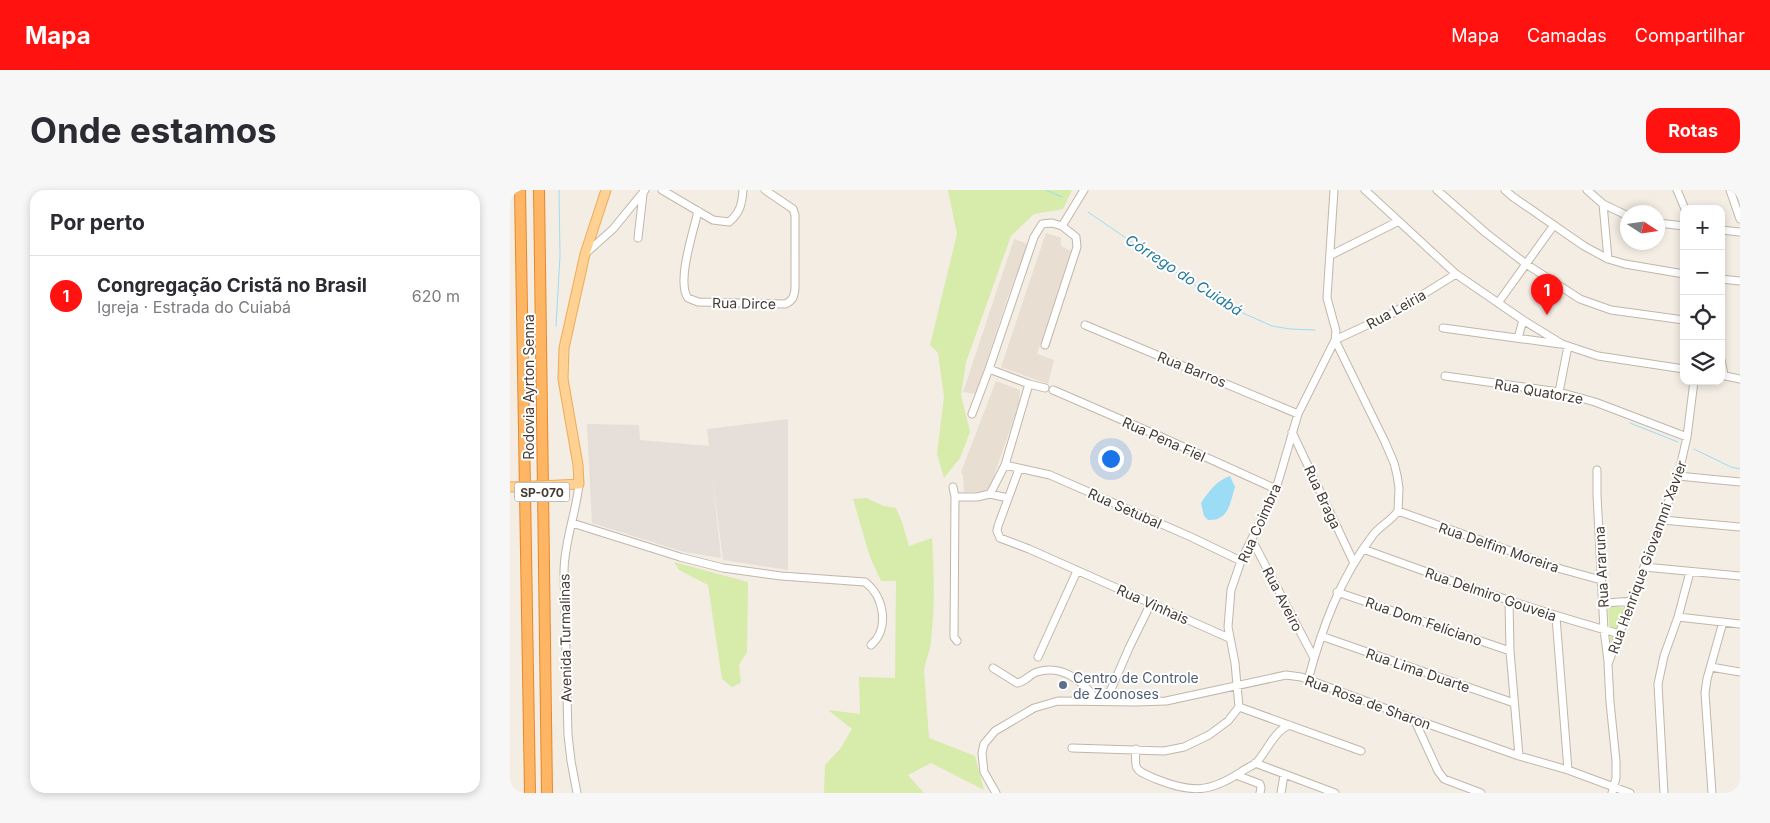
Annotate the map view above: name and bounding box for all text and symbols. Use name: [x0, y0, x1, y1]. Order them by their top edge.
text: Mapa: [25, 21, 91, 50]
text: Mapa: [1451, 25, 1499, 46]
text: Camadas: [1527, 25, 1607, 46]
text: Compartilhar: [1635, 25, 1745, 46]
button: Rotas: [1646, 108, 1740, 153]
text: Onde estamos: [30, 109, 277, 151]
north arrow: [1620, 205, 1665, 250]
map controls: [1680, 205, 1725, 385]
button: +: [1680, 205, 1725, 250]
text: Por perto: [50, 210, 145, 235]
water label: Córrego do Cuiabá: [1122, 230, 1246, 320]
button: −: [1680, 250, 1725, 295]
text: Congregação Cristã no Brasil: [97, 274, 367, 297]
pin: 1: [1531, 274, 1563, 315]
text: 1: [63, 286, 69, 306]
text: 620 m: [412, 286, 460, 306]
street label: Rua Leiria: [1363, 286, 1429, 332]
street label: Rua Dirce: [712, 294, 776, 312]
button: locate: [1680, 295, 1725, 340]
text: Igreja · Estrada do Cuiabá: [97, 297, 291, 317]
street label: Rodovia Ayrton Senna: [520, 314, 537, 460]
button: layers: [1680, 340, 1725, 385]
street label: Rua Barros: [1155, 348, 1229, 390]
street label: Rua Quatorze: [1493, 375, 1585, 407]
street label: Rua Pena Fiel: [1120, 413, 1208, 465]
your location: [1098, 446, 1124, 472]
street label: Rua Henrique Giovannni Xavier: [1604, 458, 1690, 656]
street label: Rua Braga: [1301, 463, 1345, 531]
street label: Rua Coimbra: [1234, 481, 1284, 565]
road number: SP-070: [515, 482, 570, 502]
street label: Rua Setubal: [1085, 484, 1165, 532]
street label: Rua Delfim Moreira: [1437, 518, 1561, 576]
street label: Rua Araruna: [1590, 526, 1612, 608]
street label: Rua Aveiro: [1259, 564, 1307, 634]
street label: Rua Delmiro Gouveia: [1423, 564, 1559, 624]
street label: Avenida Turmalinas: [555, 574, 575, 702]
street label: Rua Vinhais: [1114, 581, 1192, 627]
street label: Rua Dom Felíciano: [1363, 593, 1485, 649]
street label: Rua Lima Duarte: [1364, 644, 1472, 696]
place label: Centro de Controle de Zoonoses: [1073, 669, 1199, 702]
street label: Rua Rosa de Sharon: [1303, 671, 1433, 733]
marker: Centro de Controle de Zoonoses: [1057, 679, 1069, 691]

